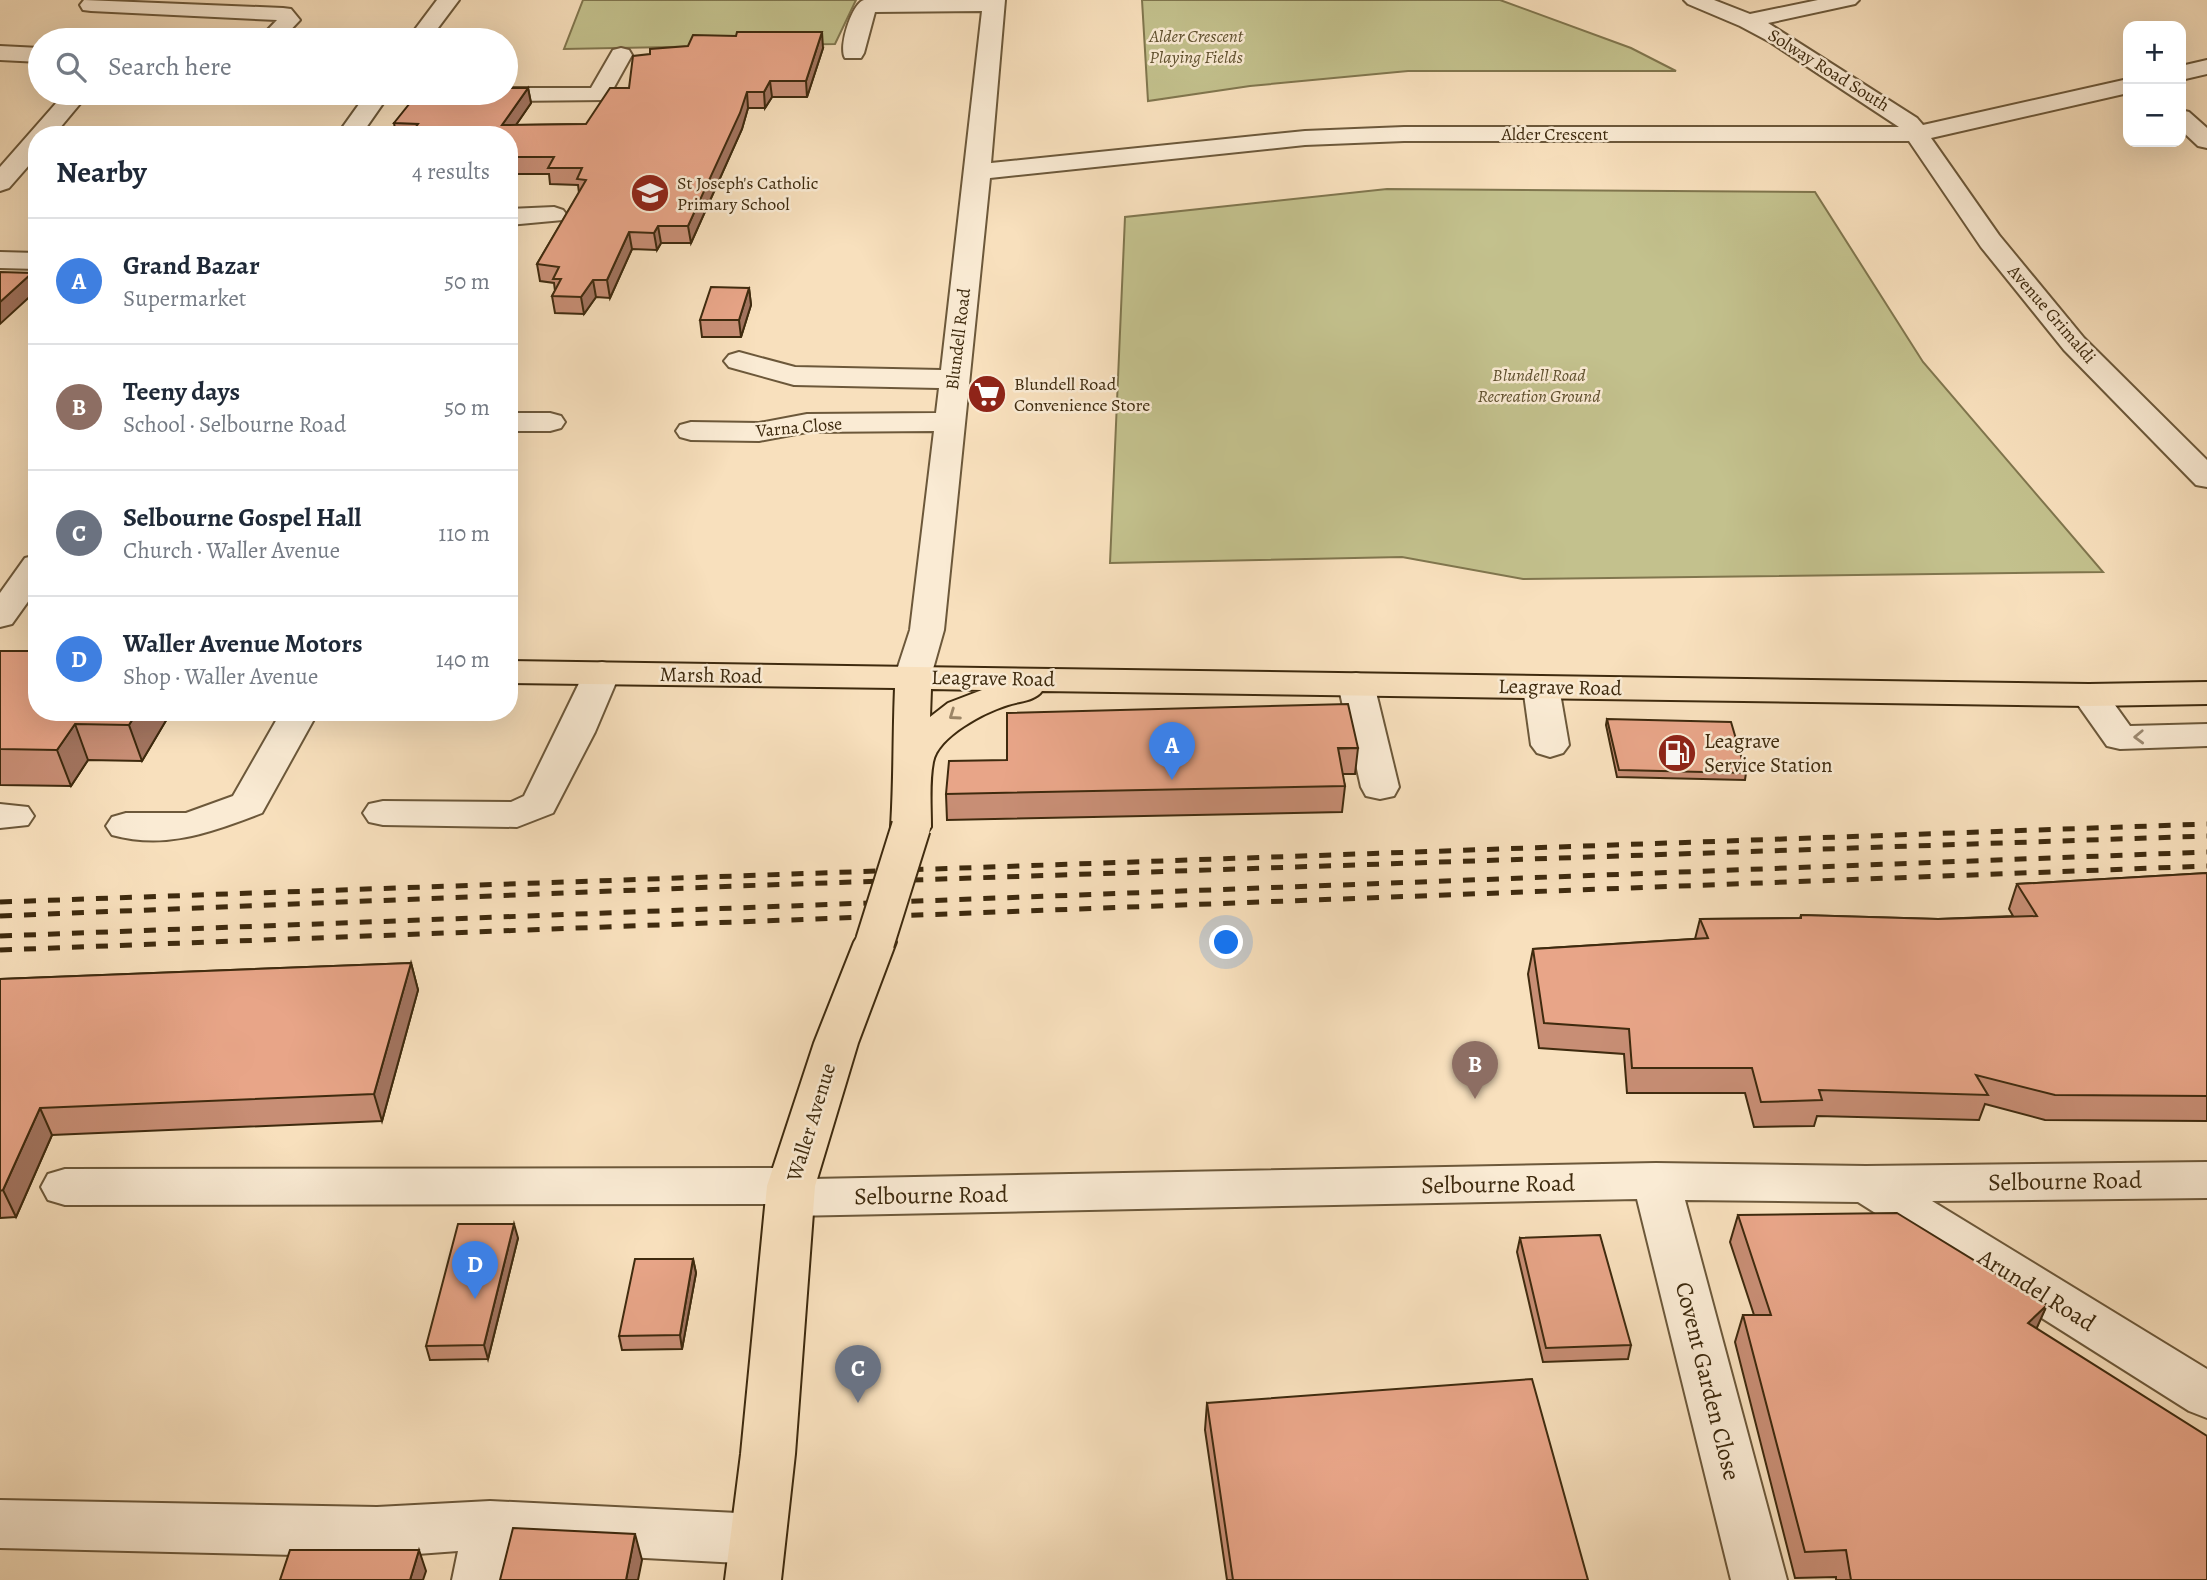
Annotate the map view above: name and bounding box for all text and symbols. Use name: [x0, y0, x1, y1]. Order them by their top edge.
map controls: [2123, 21, 2186, 147]
button: +: [2123, 21, 2186, 84]
street label: Solway Road South: [1764, 23, 1895, 117]
park label: Alder Crescent Playing Fields: [1148, 24, 1244, 69]
search box: [28, 28, 518, 105]
icon: search: [52, 48, 90, 86]
text: Search here: [108, 49, 232, 84]
button: −: [2123, 84, 2186, 147]
street label: Alder Crescent: [1501, 122, 1608, 146]
text: Nearby: [56, 152, 147, 192]
text: 4 results: [412, 156, 490, 187]
place label: St Joseph's Catholic Primary School: [677, 171, 818, 216]
school or university icon: St Joseph's Catholic Primary School: [629, 172, 671, 214]
text: Grand Bazar: [123, 248, 260, 283]
street label: Avenue Grimaldi: [2002, 259, 2101, 368]
text: A: [72, 266, 86, 297]
text: 50 m: [444, 266, 490, 297]
text: Supermarket: [123, 283, 246, 314]
street label: Blundell Road: [940, 286, 976, 391]
park label: Blundell Road Recreation Ground: [1477, 363, 1601, 408]
place label: Blundell Road Convenience Store: [1014, 372, 1150, 417]
supermarket icon: Blundell Road Convenience Store: [966, 373, 1008, 415]
text: Teeny days: [123, 374, 240, 409]
text: B: [72, 392, 86, 423]
text: 50 m: [444, 392, 490, 423]
text: School · Selbourne Road: [123, 409, 346, 440]
street label: Varna Close: [754, 411, 843, 443]
text: Selbourne Gospel Hall: [123, 500, 361, 535]
text: C: [72, 518, 86, 549]
text: 110 m: [438, 518, 490, 549]
text: Church · Waller Avenue: [123, 535, 340, 566]
text: Waller Avenue Motors: [123, 626, 363, 661]
text: D: [71, 644, 87, 675]
text: 140 m: [436, 644, 490, 675]
street label: Marsh Road: [659, 660, 763, 690]
text: Shop · Waller Avenue: [123, 661, 318, 692]
street label: Leagrave Road: [931, 663, 1056, 693]
street label: Leagrave Road: [1498, 672, 1623, 702]
one-way arrow: [949, 707, 962, 719]
pin: A: [1149, 722, 1195, 780]
place label: Leagrave Service Station: [1704, 727, 1833, 779]
one-way arrow: [2133, 730, 2144, 745]
fuel station icon: Leagrave Service Station: [1656, 732, 1698, 774]
your location: [1209, 925, 1243, 959]
pin: B: [1452, 1041, 1498, 1099]
street label: Waller Avenue: [779, 1060, 842, 1185]
street label: Selbourne Road: [1988, 1164, 2142, 1198]
street label: Selbourne Road: [1421, 1167, 1575, 1201]
street label: Selbourne Road: [854, 1178, 1008, 1212]
pin: D: [452, 1241, 498, 1299]
street label: Arundel Road: [1971, 1241, 2102, 1339]
street label: Covent Garden Close: [1668, 1278, 1748, 1484]
pin: C: [835, 1345, 881, 1403]

